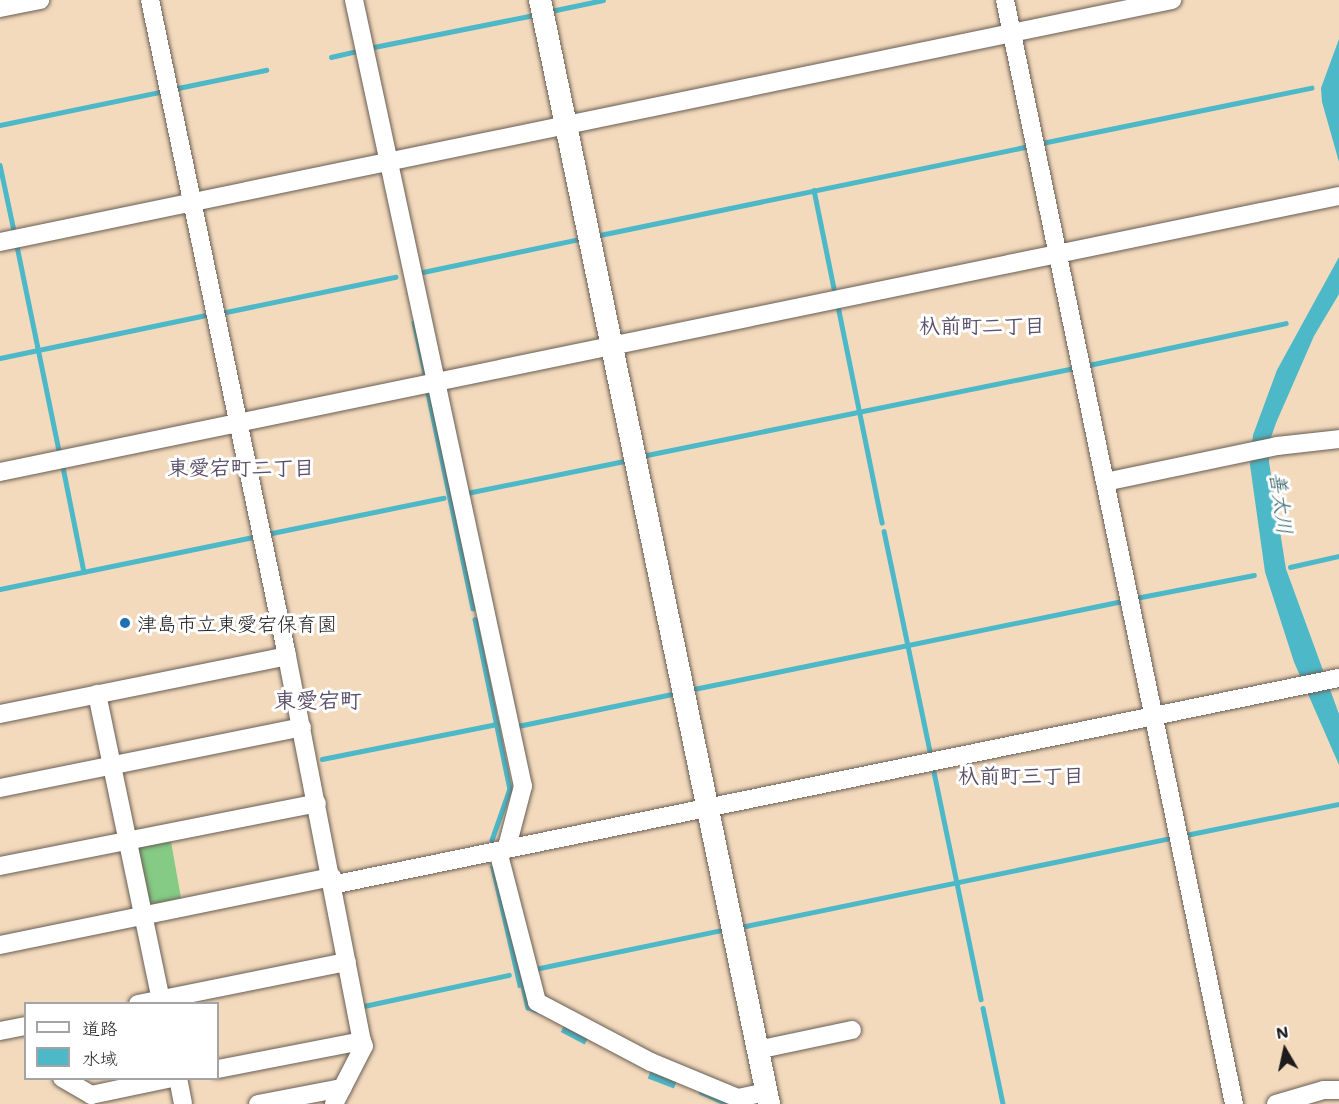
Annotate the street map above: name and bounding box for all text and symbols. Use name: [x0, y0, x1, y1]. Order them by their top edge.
district label: 杁前町二丁目: [919, 312, 1045, 338]
district label: 東愛宕町二丁目: [168, 454, 314, 480]
water label: 善太川: [1266, 470, 1298, 536]
place label: 津島市立東愛宕保育園: [137, 611, 337, 635]
marker: 津島市立東愛宕保育園: [118, 616, 132, 630]
district label: 東愛宕町: [274, 687, 362, 713]
district label: 杁前町三丁目: [958, 762, 1084, 788]
legend: [24, 1002, 219, 1080]
text: 道路: [82, 1016, 118, 1040]
north arrow: [1255, 1020, 1315, 1080]
text: N: [1274, 1020, 1290, 1043]
text: 水域: [82, 1046, 118, 1070]

